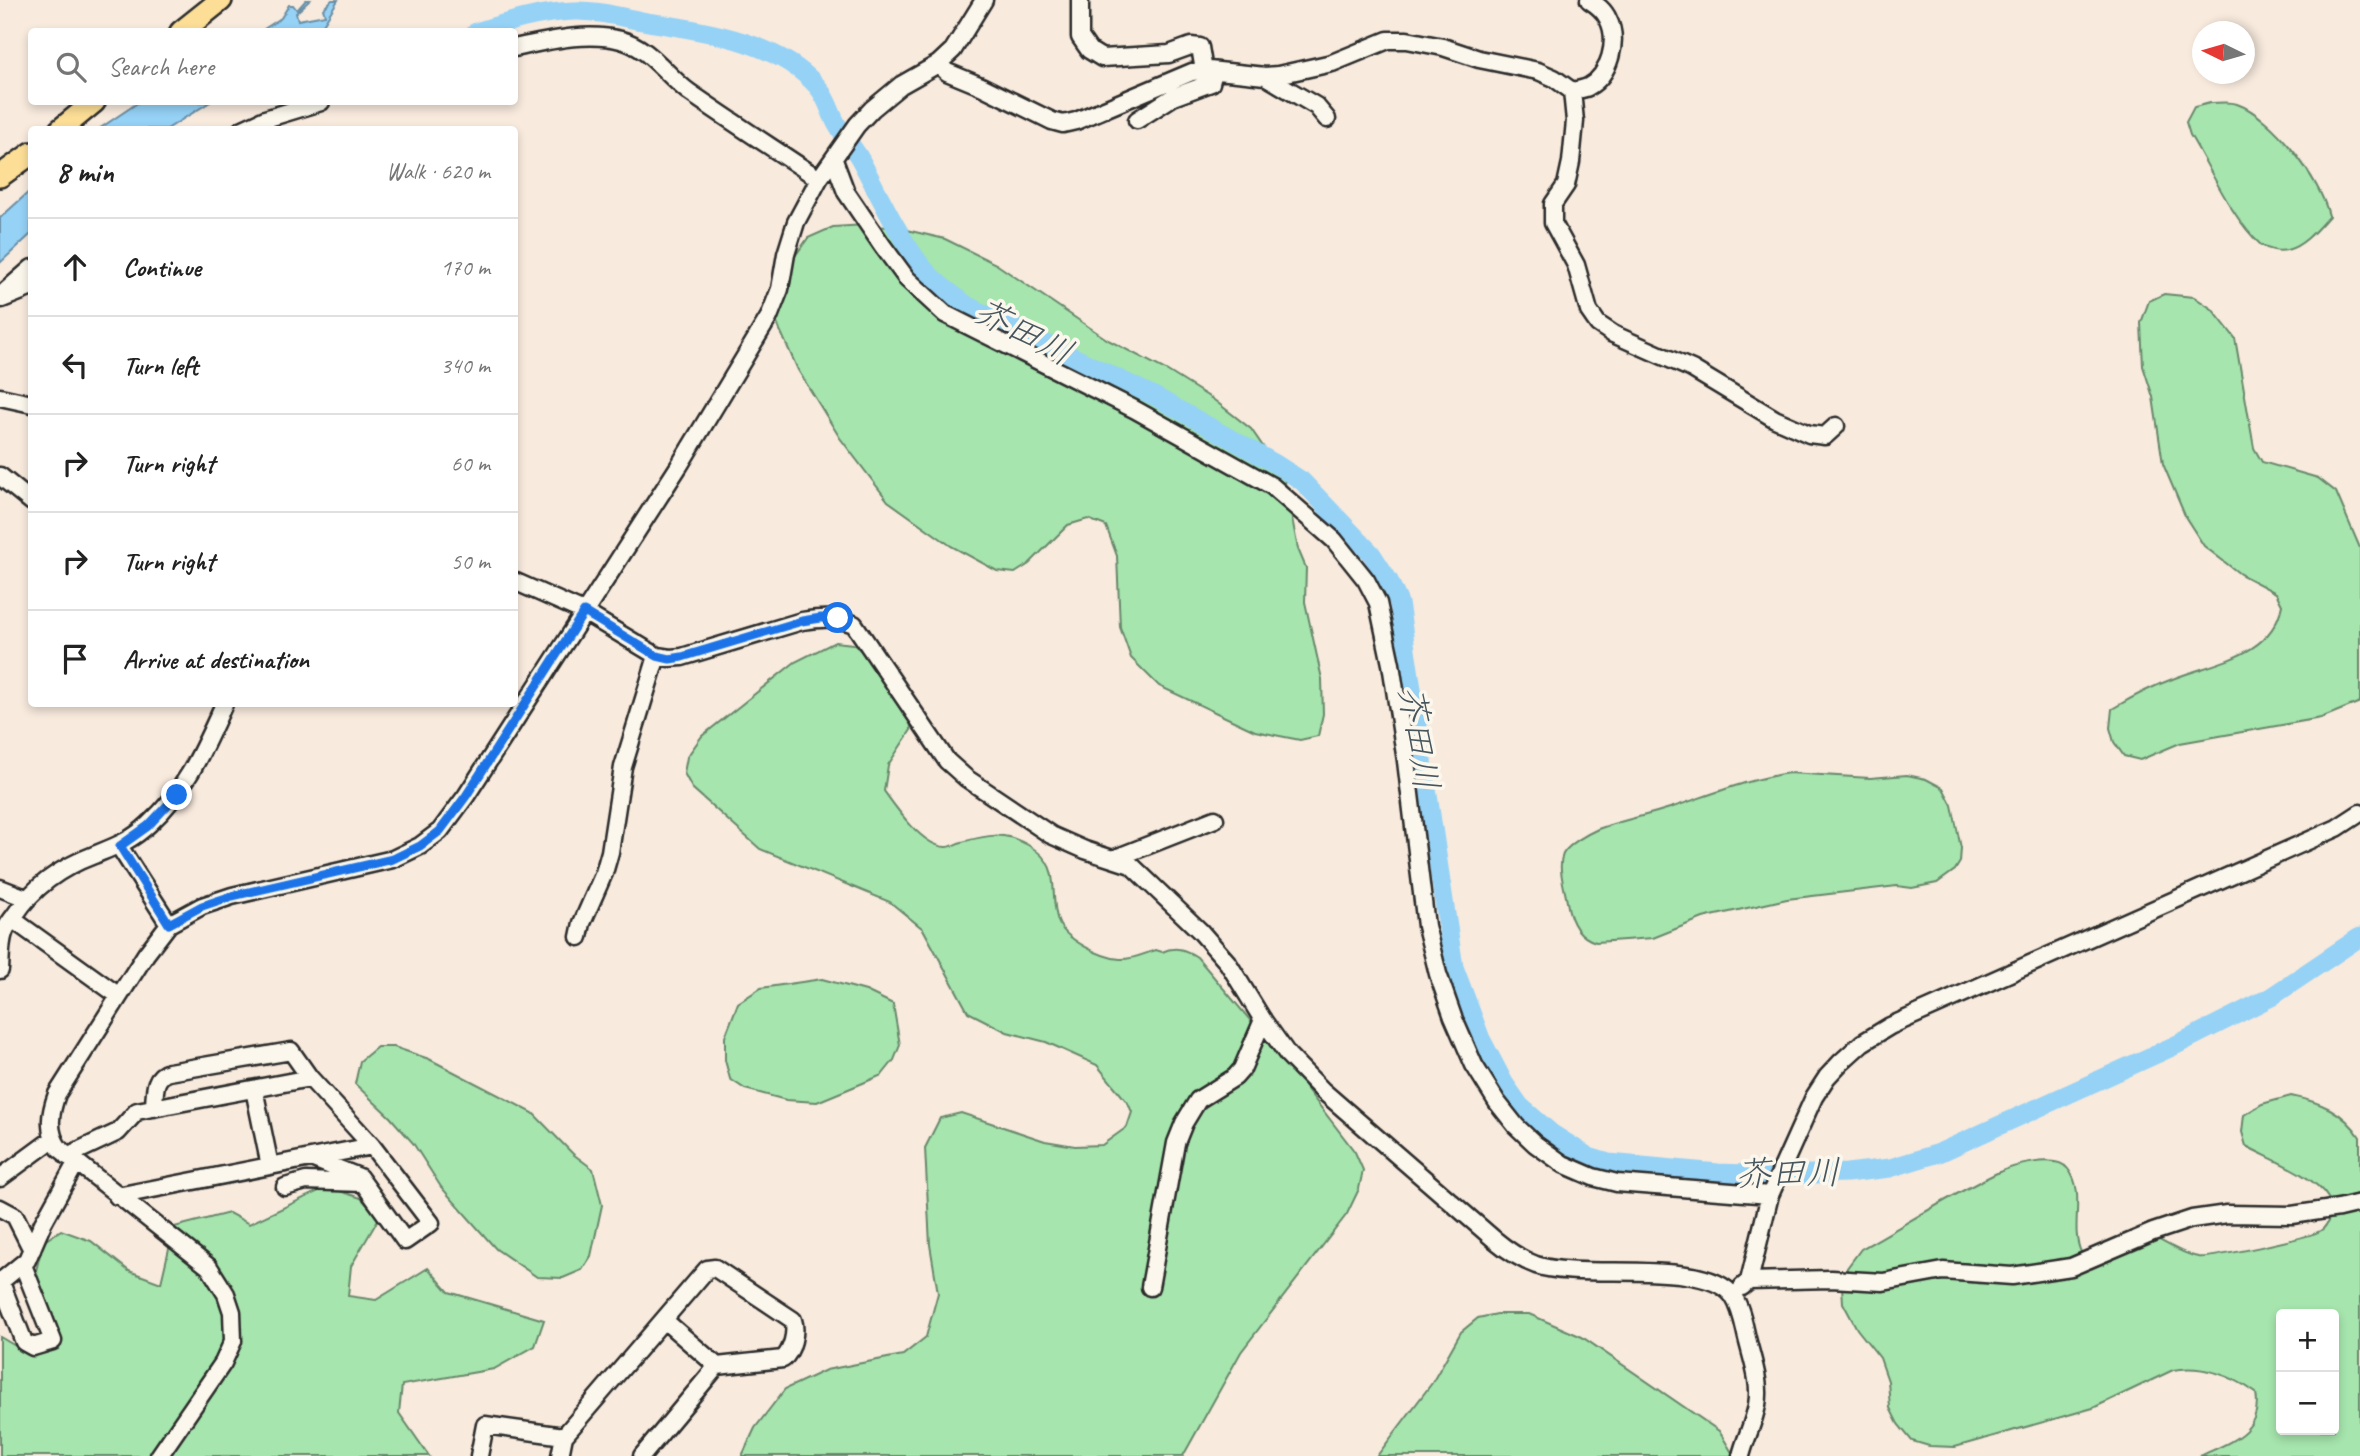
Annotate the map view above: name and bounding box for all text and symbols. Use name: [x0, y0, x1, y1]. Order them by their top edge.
north arrow: [2192, 21, 2255, 84]
search box: [28, 28, 518, 105]
icon: search: [52, 48, 90, 86]
text: Search here: [108, 50, 214, 83]
text: 8 min: [56, 153, 113, 191]
text: Walk · 620 m: [386, 157, 490, 186]
icon: ahead: [56, 248, 94, 286]
text: Continue: [123, 251, 201, 284]
text: 170 m: [441, 253, 490, 282]
water label: 芥田川: [967, 288, 1081, 376]
icon: left: [56, 346, 94, 384]
text: Turn left: [123, 349, 198, 382]
text: 340 m: [441, 351, 490, 380]
icon: right: [56, 444, 94, 482]
text: Turn right: [123, 447, 214, 480]
text: 60 m: [451, 449, 490, 478]
icon: right: [56, 542, 94, 580]
text: Turn right: [123, 545, 214, 578]
text: 50 m: [451, 547, 490, 576]
route start: [822, 602, 853, 633]
icon: arrive: [56, 640, 94, 678]
text: Arrive at destination: [123, 643, 309, 676]
water label: 芥田川: [1389, 683, 1449, 793]
route end: [161, 779, 192, 810]
water label: 芥田川: [1735, 1150, 1841, 1196]
map controls: [2276, 1309, 2339, 1435]
button: +: [2276, 1309, 2339, 1372]
button: −: [2276, 1372, 2339, 1435]

